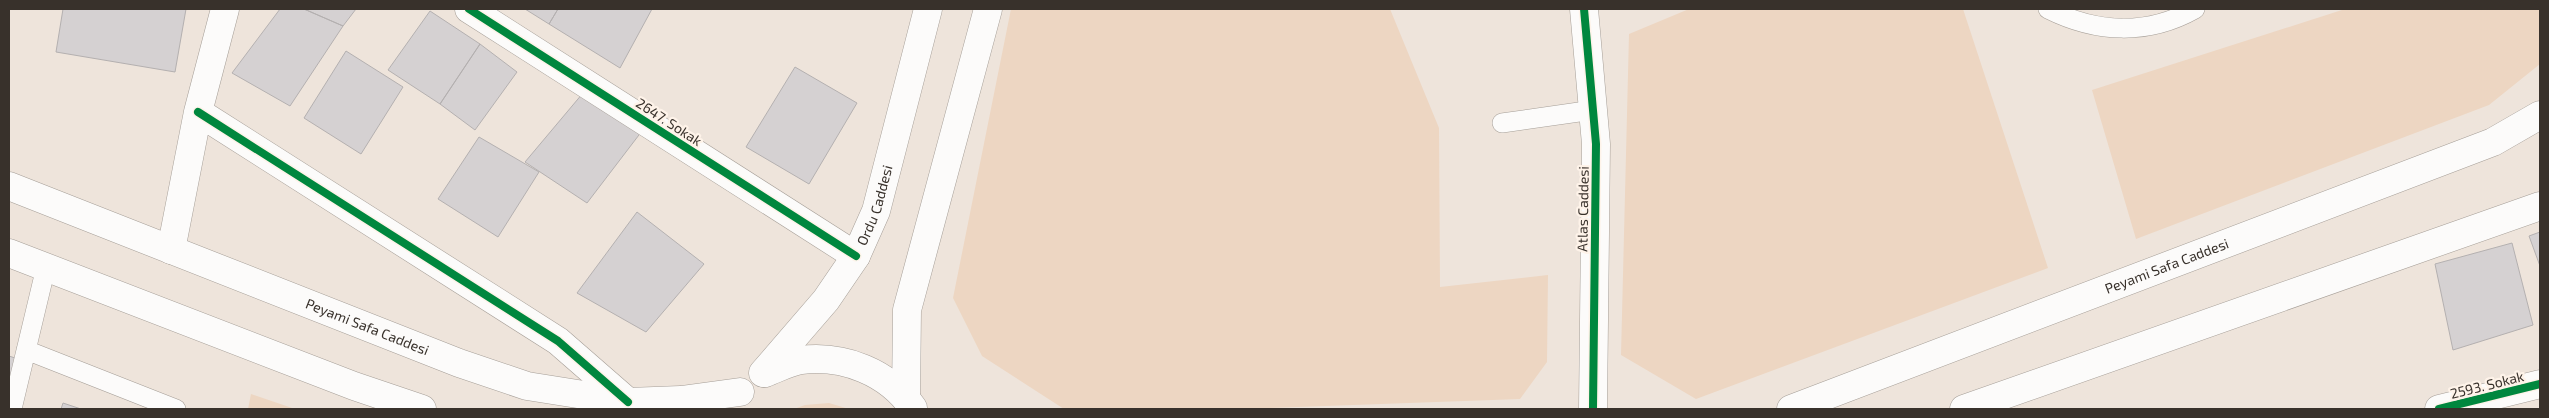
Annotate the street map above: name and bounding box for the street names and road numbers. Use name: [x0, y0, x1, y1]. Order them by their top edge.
street label: 2647. Sokak: [633, 94, 705, 149]
street label: Ordu Caddesi: [853, 163, 895, 248]
street label: Atlas Caddesi: [1573, 166, 1592, 252]
street label: Peyami Safa Caddesi: [2102, 234, 2231, 297]
street label: Peyami Safa Caddesi: [303, 295, 432, 358]
street label: 2593. Sokak: [2448, 367, 2525, 402]

